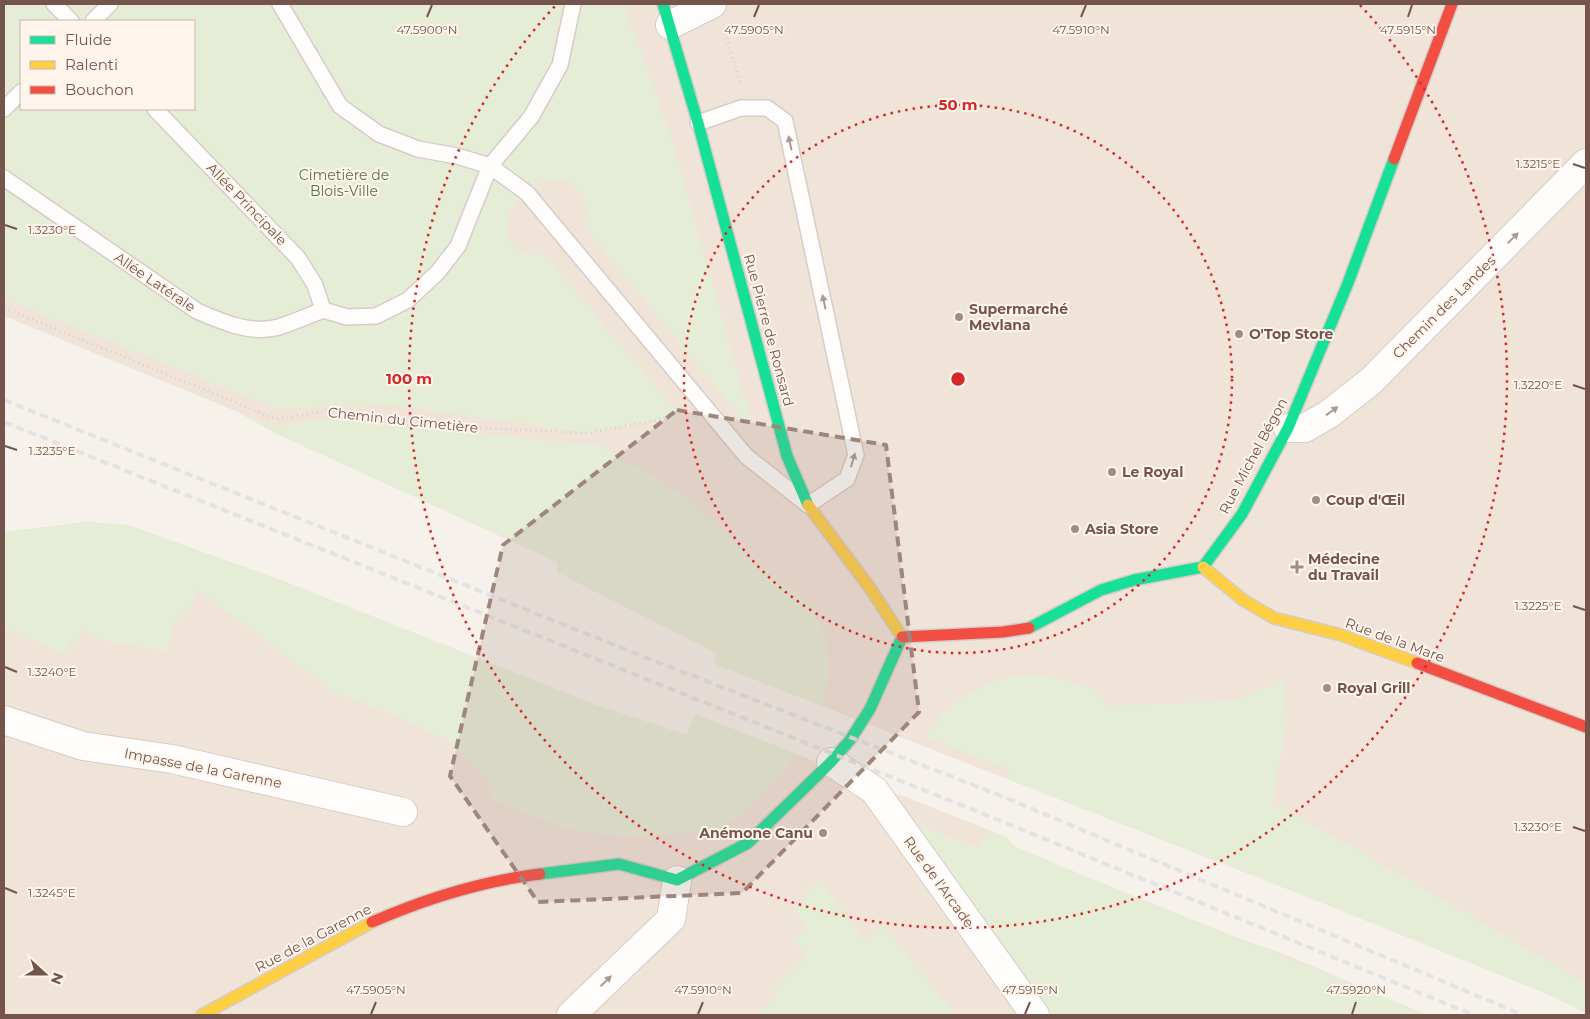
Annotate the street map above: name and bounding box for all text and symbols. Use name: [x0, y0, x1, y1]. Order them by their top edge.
legend: [20, 20, 195, 110]
text: 47.5900°N: [396, 22, 458, 37]
text: 47.5905°N: [724, 22, 784, 37]
text: 47.5910°N: [1052, 22, 1110, 37]
text: 47.5915°N: [1380, 22, 1436, 37]
text: Fluide: [65, 30, 112, 49]
text: Ralenti: [65, 55, 118, 74]
text: Bouchon: [65, 80, 134, 99]
text: 50 m: [938, 95, 978, 114]
one-way arrow: [786, 135, 794, 150]
text: 1.3215°E: [1516, 156, 1560, 171]
street label: Allée Principale: [203, 159, 291, 249]
park label: Cimetière de Blois-Ville: [299, 166, 389, 200]
text: 1.3230°E: [28, 222, 76, 237]
one-way arrow: [1506, 232, 1518, 244]
street label: Allée Latérale: [111, 248, 199, 316]
street label: Chemin des Landes: [1389, 251, 1500, 362]
street label: Rue Pierre de Ronsard: [740, 252, 798, 408]
one-way arrow: [819, 293, 827, 309]
place label: Supermarché Mevlana: [969, 300, 1068, 334]
marker: Supermarché Mevlana: [953, 311, 965, 323]
place label: O'Top Store: [1249, 325, 1334, 343]
marker: O'Top Store: [1233, 328, 1245, 340]
text: 100 m: [386, 369, 432, 388]
centre of rings: [949, 370, 967, 388]
text: 1.3220°E: [1514, 377, 1562, 392]
street label: Rue Michel Bégon: [1215, 395, 1291, 517]
street label: Chemin du Cimetière: [327, 403, 479, 437]
one-way arrow: [1325, 406, 1339, 416]
text: 1.3235°E: [29, 443, 75, 458]
one-way arrow: [850, 453, 858, 468]
place label: Le Royal: [1122, 463, 1183, 481]
marker: Le Royal: [1106, 466, 1118, 478]
place label: Coup d'Œil: [1326, 491, 1405, 509]
marker: Coup d'Œil: [1310, 494, 1322, 506]
place label: Asia Store: [1084, 520, 1159, 538]
marker: Asia Store: [1069, 523, 1081, 535]
place label: Médecine du Travail: [1308, 550, 1380, 584]
marker: Médecine du Travail: [1290, 560, 1304, 574]
text: 1.3225°E: [1514, 598, 1562, 613]
street label: Rue de la Mare: [1343, 614, 1447, 666]
text: 1.3240°E: [27, 664, 77, 679]
place label: Royal Grill: [1337, 679, 1411, 697]
marker: Royal Grill: [1321, 682, 1333, 694]
street label: Impasse de la Garenne: [123, 744, 283, 792]
text: 1.3230°E: [1514, 819, 1562, 834]
place label: Anémone Canu: [698, 824, 813, 842]
marker: Anémone Canu: [817, 827, 829, 839]
street label: Rue de l'Arcade: [900, 833, 978, 931]
text: 1.3245°E: [28, 885, 76, 900]
street label: Rue de la Garenne: [252, 900, 374, 976]
north arrow: [20, 949, 70, 999]
text: N: [47, 970, 68, 987]
one-way arrow: [600, 975, 612, 987]
text: 47.5905°N: [346, 982, 406, 997]
text: 47.5910°N: [674, 982, 732, 997]
text: 47.5915°N: [1002, 982, 1058, 997]
text: 47.5920°N: [1326, 982, 1386, 997]

